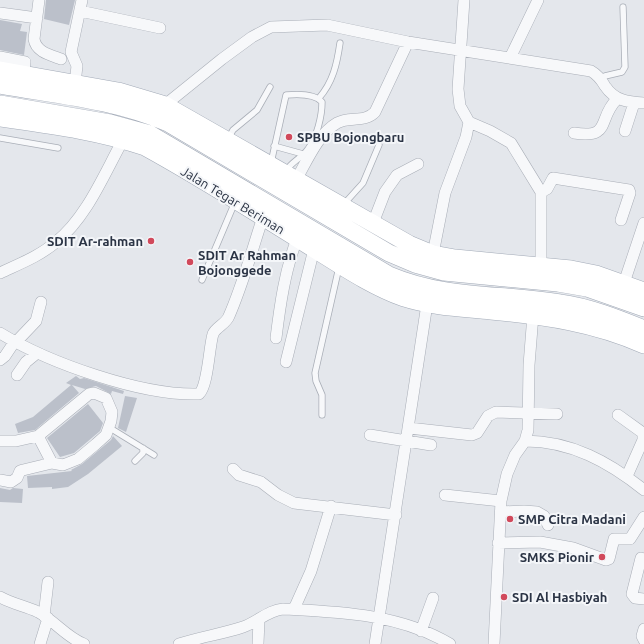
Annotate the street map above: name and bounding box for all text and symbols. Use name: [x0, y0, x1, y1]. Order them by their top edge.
place label: SPBU Bojongbaru: [297, 130, 404, 144]
marker: SPBU Bojongbaru: [284, 132, 294, 142]
street label: Jalan Tegar Beriman: [179, 164, 287, 236]
place label: SDIT Ar-rahman: [47, 234, 143, 248]
marker: SDIT Ar-rahman: [146, 236, 156, 246]
place label: SDIT Ar Rahman Bojonggede: [198, 248, 296, 277]
marker: SDIT Ar Rahman Bojonggede: [185, 257, 195, 267]
place label: SMP Citra Madani: [518, 512, 626, 526]
marker: SMP Citra Madani: [505, 514, 515, 524]
place label: SMKS Pionir: [520, 550, 595, 564]
marker: SMKS Pionir: [597, 552, 607, 562]
place label: SDI Al Hasbiyah: [512, 590, 607, 604]
marker: SDI Al Hasbiyah: [499, 592, 509, 602]

